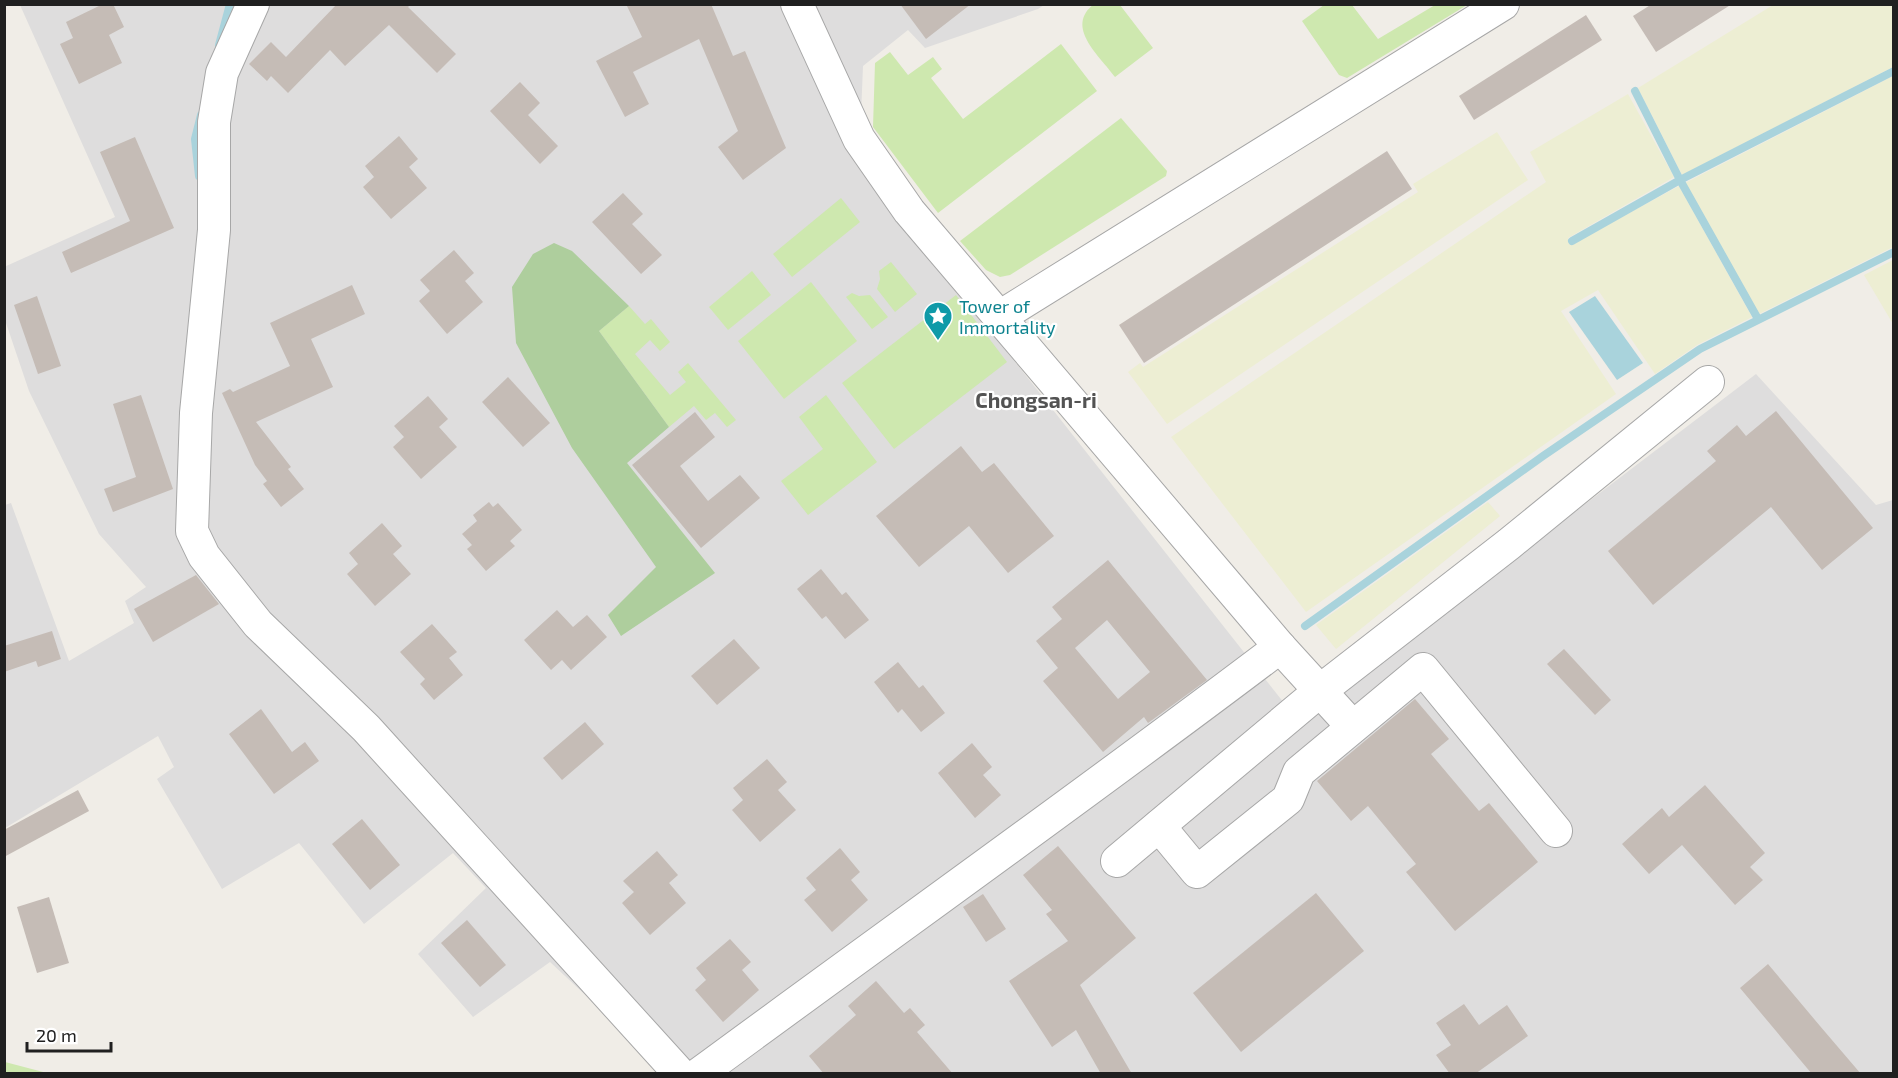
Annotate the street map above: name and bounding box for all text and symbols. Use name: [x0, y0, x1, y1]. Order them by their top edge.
place label: Tower of Immortality: [959, 295, 1056, 338]
place icon: Tower of Immortality: [922, 300, 954, 342]
district label: Chongsan-ri: [975, 387, 1097, 412]
scale bar: [27, 1015, 111, 1053]
text: 20 m: [36, 1024, 77, 1046]

